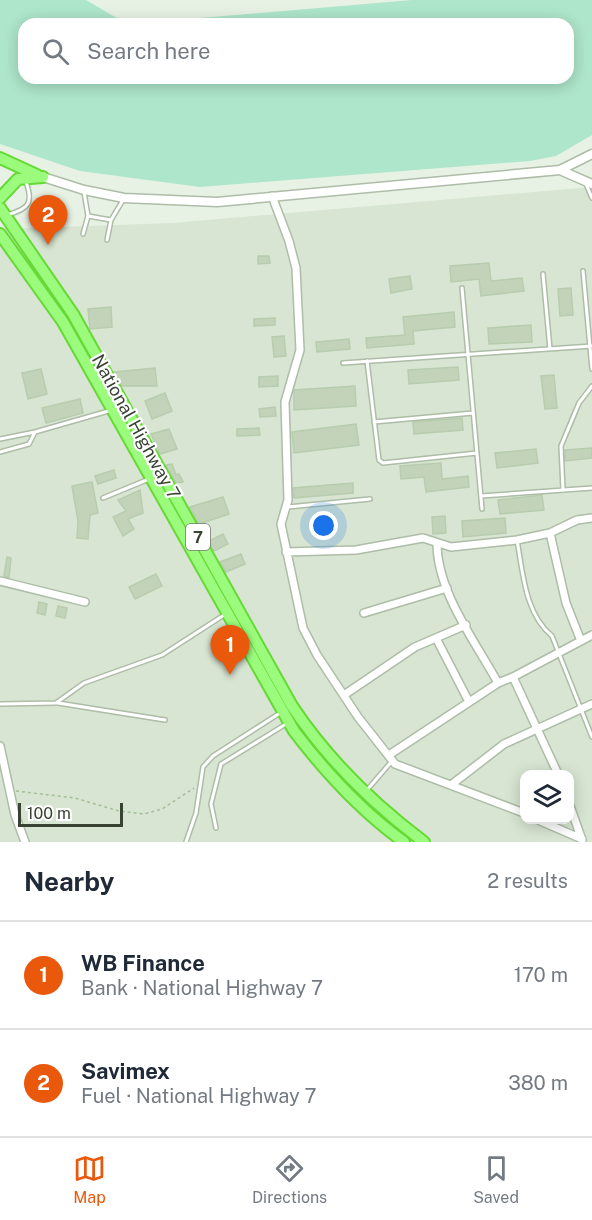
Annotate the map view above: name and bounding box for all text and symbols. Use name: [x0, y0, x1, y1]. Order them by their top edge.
search box: [18, 18, 574, 84]
icon: search: [39, 35, 72, 68]
text: Search here: [87, 38, 211, 64]
pin: 2: [28, 196, 68, 245]
street label: National Highway 7: [88, 351, 185, 503]
your location: [309, 511, 338, 540]
road number: 7: [186, 524, 210, 550]
pin: 1: [210, 626, 250, 675]
map controls: [520, 770, 574, 824]
button: layers: [520, 770, 574, 824]
scale bar: [18, 800, 123, 828]
text: 100 m: [27, 804, 71, 823]
text: Nearby: [24, 866, 114, 897]
text: 2 results: [487, 869, 568, 893]
text: WB Finance: [81, 950, 205, 976]
text: 1: [39, 963, 48, 987]
text: 170 m: [514, 963, 568, 987]
text: Bank · National Highway 7: [81, 976, 323, 1000]
text: Savimex: [81, 1058, 170, 1084]
text: 2: [37, 1071, 50, 1095]
text: 380 m: [508, 1071, 568, 1095]
text: Fuel · National Highway 7: [81, 1084, 317, 1108]
tab: Map: [73, 1152, 106, 1207]
tab: Directions: [252, 1152, 327, 1207]
tab: Saved: [473, 1152, 519, 1207]

